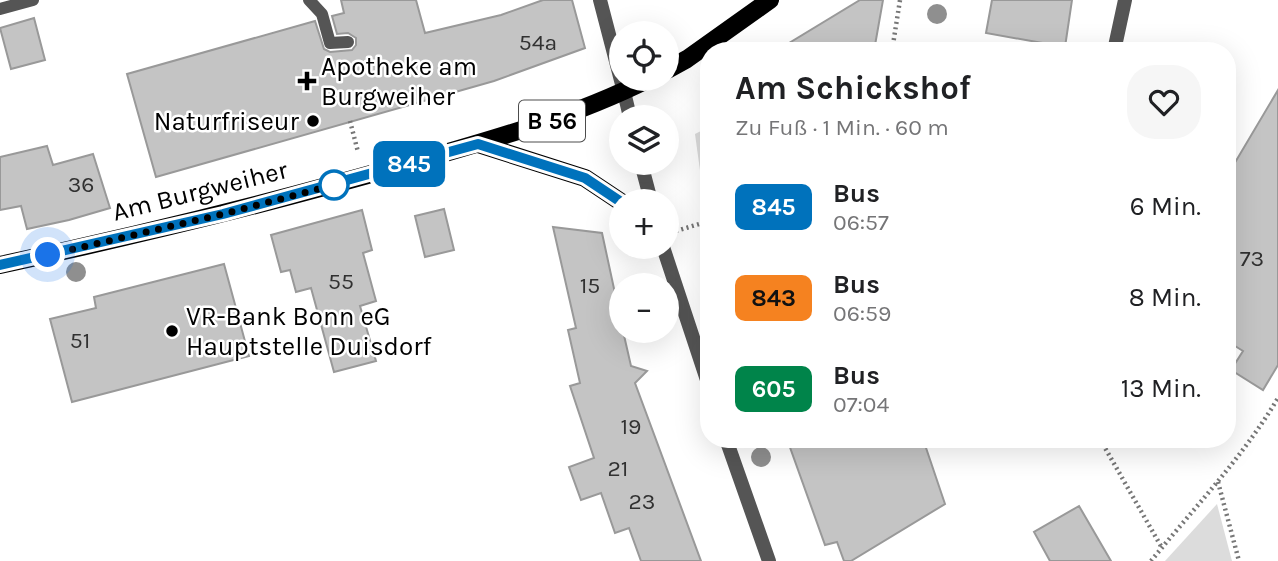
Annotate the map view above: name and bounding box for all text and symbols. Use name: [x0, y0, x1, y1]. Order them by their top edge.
map controls: [609, 21, 679, 343]
button: locate: [609, 21, 679, 91]
house number: 54a: [519, 29, 557, 56]
place label: Apotheke am Burgweiher: [321, 51, 477, 112]
button: heart: [1127, 65, 1201, 139]
text: Am Schickshof: [735, 69, 971, 107]
marker: Apotheke am Burgweiher: [299, 73, 315, 89]
road number: B 56: [519, 100, 585, 141]
button: layers: [609, 105, 679, 175]
place label: Naturfriseur: [154, 106, 300, 137]
marker: Naturfriseur: [305, 113, 321, 129]
text: Zu Fuß · 1 Min. · 60 m: [735, 114, 949, 141]
line badge: 845: [369, 141, 449, 187]
text: 845: [387, 150, 431, 178]
street label: Am Burgweiher: [109, 154, 291, 228]
unlabelled marker: [319, 170, 349, 200]
house number: 36: [68, 171, 94, 198]
text: Bus: [833, 178, 880, 209]
button: +: [609, 189, 679, 259]
text: 6 Min.: [1130, 191, 1201, 222]
text: 845: [752, 193, 795, 221]
text: 06:57: [833, 209, 889, 236]
your location: [30, 237, 65, 272]
house number: 73: [1240, 245, 1264, 272]
house number: 55: [328, 268, 354, 295]
text: Bus: [833, 269, 880, 300]
house number: 15: [580, 272, 600, 299]
button: −: [609, 273, 679, 343]
text: 8 Min.: [1129, 282, 1201, 313]
text: 843: [751, 284, 796, 312]
text: 06:59: [833, 300, 891, 327]
place label: VR-Bank Bonn eG Hauptstelle Duisdorf: [186, 301, 433, 362]
marker: VR-Bank Bonn eG Hauptstelle Duisdorf: [164, 323, 180, 339]
house number: 51: [70, 327, 90, 354]
text: Bus: [833, 360, 880, 391]
text: 13 Min.: [1121, 373, 1201, 404]
text: 605: [752, 375, 795, 403]
text: 07:04: [833, 391, 889, 418]
house number: 19: [621, 413, 641, 440]
house number: 21: [608, 455, 628, 482]
house number: 23: [629, 488, 655, 515]

